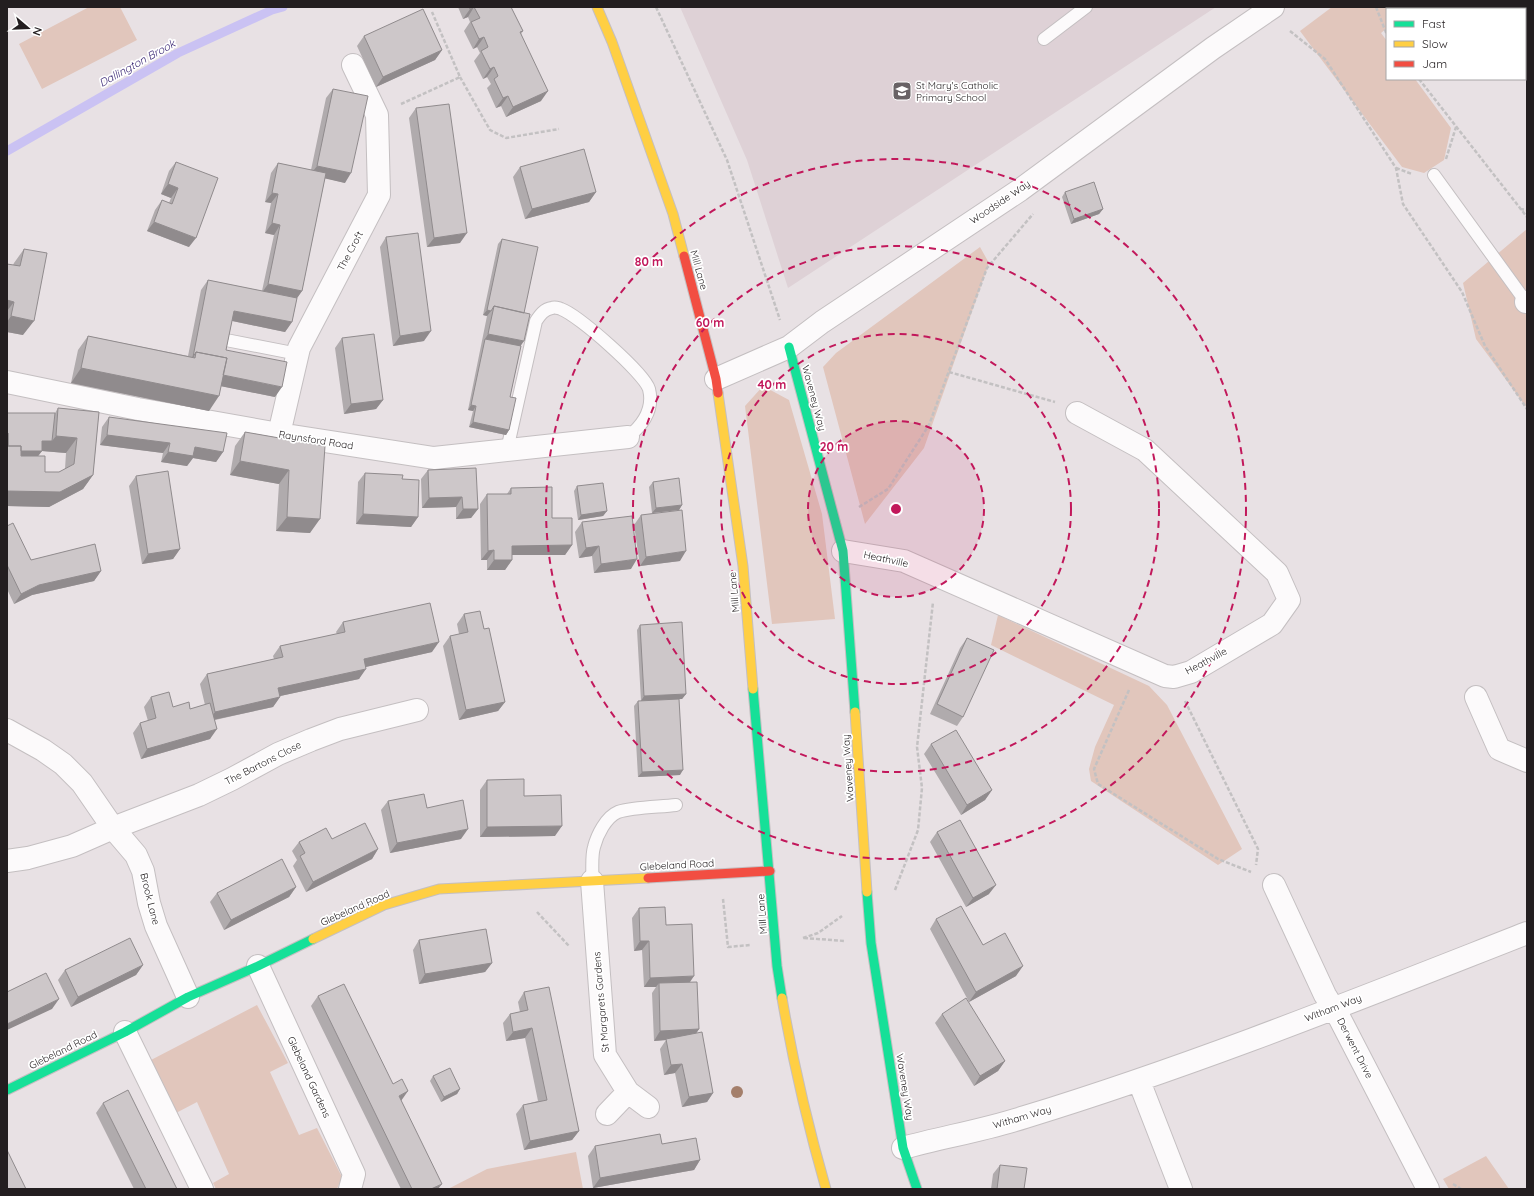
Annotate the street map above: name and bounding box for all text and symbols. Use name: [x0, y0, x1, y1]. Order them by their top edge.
north arrow: [8, 8, 48, 48]
legend: [1386, 8, 1526, 80]
text: Fast: [1422, 16, 1446, 31]
text: N: [30, 25, 45, 37]
water label: Dallington Brook: [96, 36, 179, 90]
text: Slow: [1422, 36, 1448, 51]
text: Jam: [1422, 56, 1447, 71]
place label: St Mary's Catholic Primary School: [916, 79, 998, 104]
school or university icon: St Mary's Catholic Primary School: [891, 80, 913, 102]
street label: Woodside Way: [967, 177, 1033, 227]
street label: The Croft: [334, 228, 366, 273]
street label: Mill Lane: [687, 249, 711, 292]
text: 80 m: [635, 254, 663, 269]
text: 60 m: [696, 315, 724, 330]
street label: Waveney Way: [799, 364, 829, 432]
text: 40 m: [758, 377, 786, 392]
street label: Raynsford Road: [278, 428, 354, 452]
text: 20 m: [820, 439, 848, 454]
centre of rings: [889, 502, 903, 516]
street label: Heathville: [862, 548, 910, 570]
street label: Mill Lane: [726, 571, 742, 613]
street label: Heathville: [1183, 644, 1229, 677]
street label: Waveney Way: [839, 734, 857, 802]
street label: The Bartons Close: [223, 738, 304, 788]
street label: Glebeland Road: [640, 857, 714, 873]
street label: Brook Lane: [137, 872, 163, 927]
street label: Glebeland Road: [318, 887, 392, 929]
street label: Mill Lane: [754, 893, 770, 935]
street label: St Margarets Gardens: [590, 951, 612, 1053]
street label: Witham Way: [1303, 991, 1363, 1025]
street label: Derwent Drive: [1334, 1015, 1376, 1081]
street label: Glebeland Road: [27, 1028, 99, 1072]
street label: Glebeland Gardens: [284, 1034, 334, 1120]
street label: Waveney Way: [893, 1053, 917, 1121]
street label: Witham Way: [991, 1102, 1053, 1132]

